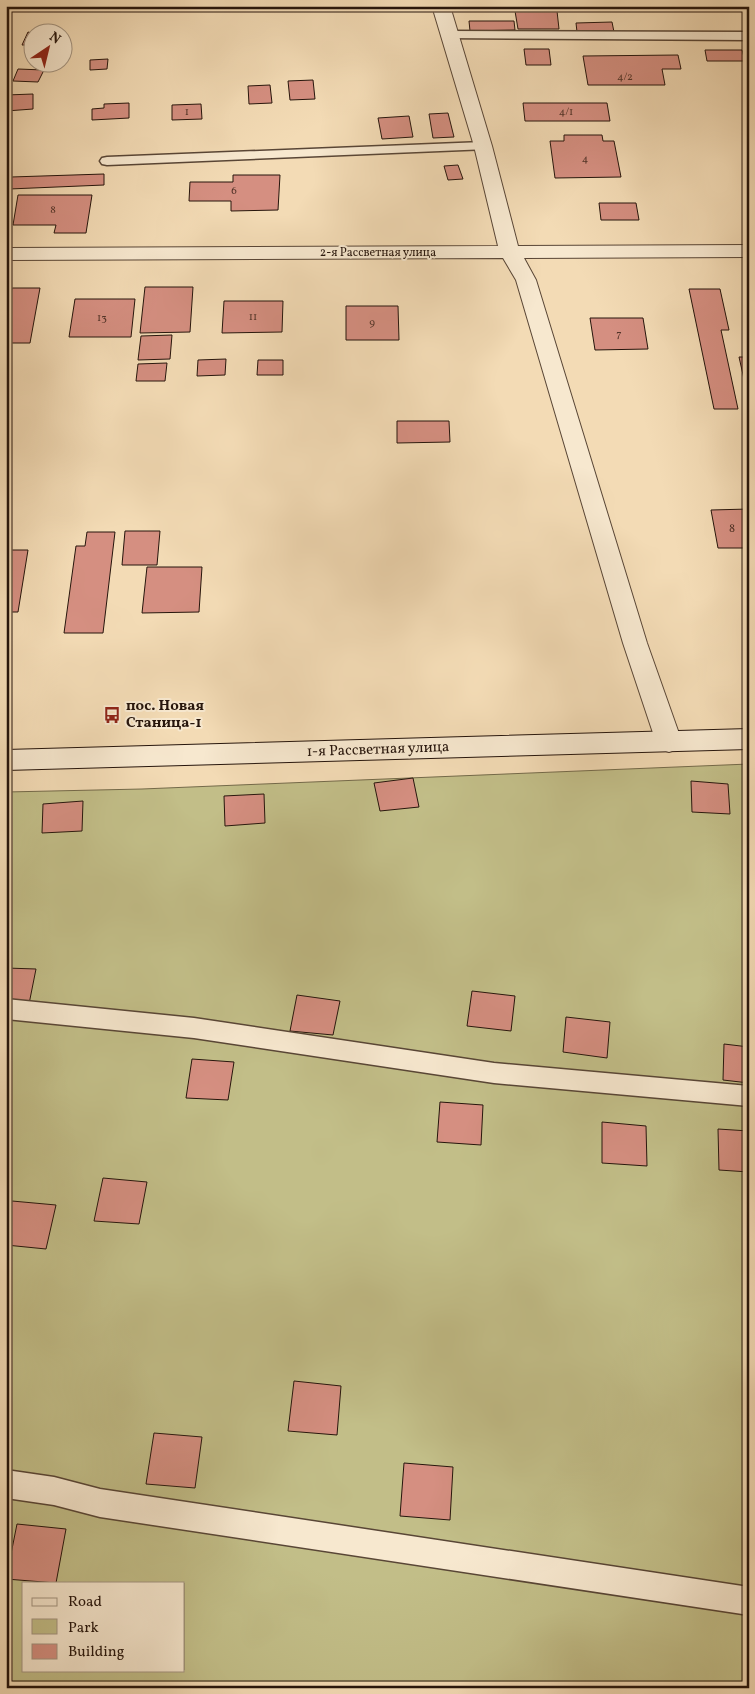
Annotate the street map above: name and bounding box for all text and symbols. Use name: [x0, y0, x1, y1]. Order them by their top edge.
north arrow: [22, 22, 72, 72]
text: N: [45, 28, 64, 49]
house number: 4/2: [617, 70, 633, 85]
house number: 1: [185, 105, 189, 120]
house number: 4/1: [559, 105, 573, 120]
house number: 4: [582, 152, 589, 167]
house number: 6: [231, 184, 237, 199]
house number: 8: [50, 203, 56, 218]
street label: 2-я Рассветная улица: [320, 245, 436, 261]
house number: 11: [249, 310, 257, 325]
house number: 13: [97, 311, 107, 326]
house number: 9: [369, 316, 375, 331]
house number: 7: [616, 327, 622, 342]
house number: 8: [729, 521, 735, 537]
place label: пос. Новая Станица-1: [126, 696, 204, 734]
bus stop icon: пос. Новая Станица-1: [102, 705, 122, 725]
street label: 1-я Рассветная улица: [306, 737, 450, 763]
legend: [22, 1582, 185, 1672]
text: Road: [68, 1592, 102, 1613]
text: Park: [68, 1618, 99, 1639]
text: Building: [68, 1642, 125, 1663]

